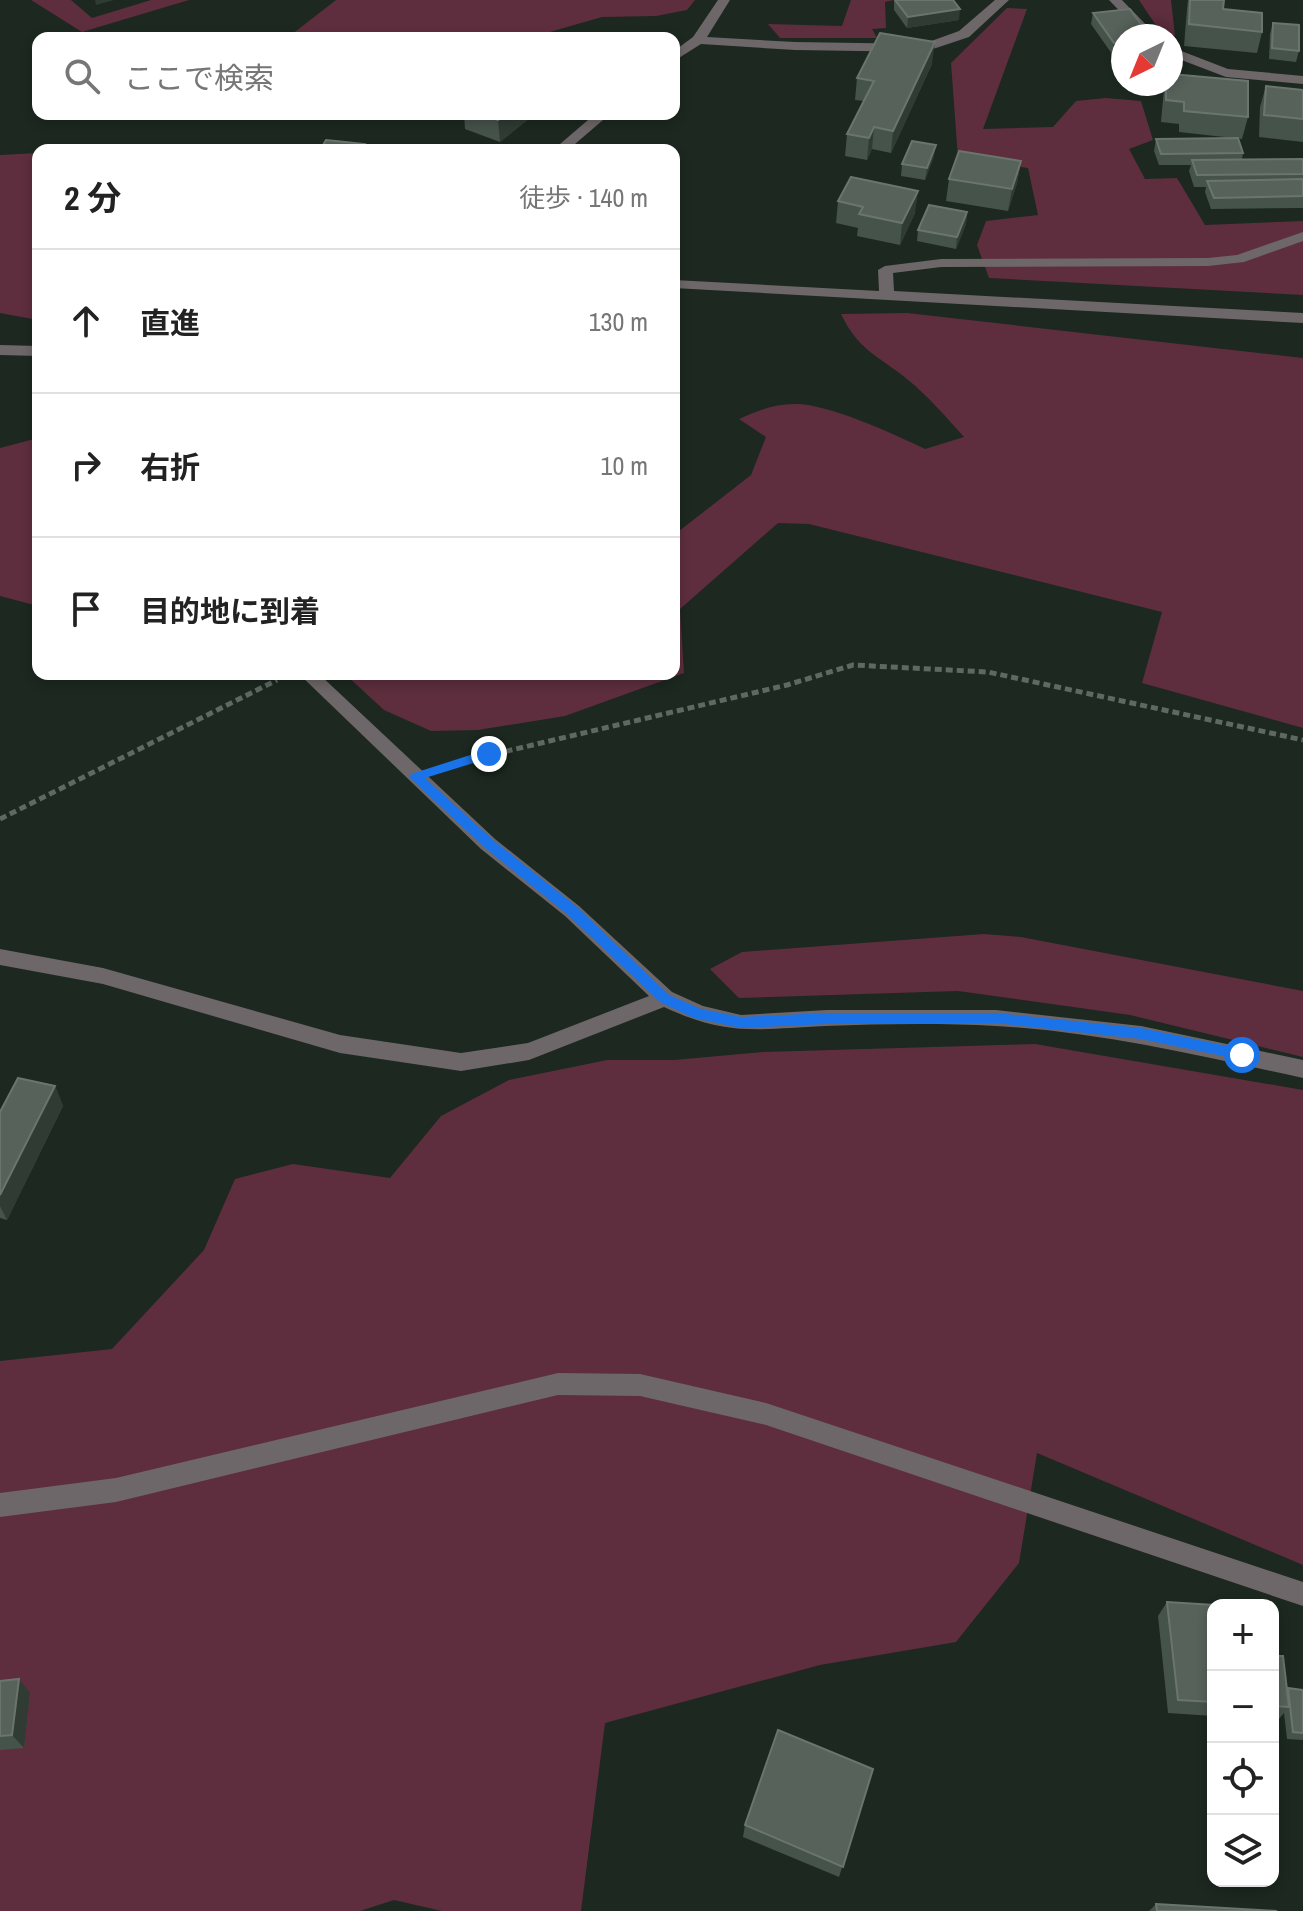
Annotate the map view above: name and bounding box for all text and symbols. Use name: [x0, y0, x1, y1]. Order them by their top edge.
north arrow: [1111, 24, 1183, 96]
search box: [32, 32, 680, 120]
icon: search: [60, 54, 104, 98]
text: ここで検索: [124, 58, 274, 98]
text: 2 分: [64, 175, 121, 221]
text: 徒歩 · 140 m: [519, 180, 648, 215]
icon: ahead: [64, 299, 108, 343]
text: 直進: [140, 303, 200, 343]
text: 130 m: [589, 304, 648, 339]
icon: right: [64, 443, 108, 487]
text: 右折: [140, 447, 200, 487]
text: 10 m: [601, 448, 648, 483]
icon: arrive: [64, 587, 108, 631]
text: 目的地に到着: [140, 591, 320, 631]
route end: [471, 736, 507, 772]
route start: [1224, 1037, 1260, 1073]
map controls: [1207, 1599, 1279, 1887]
button: +: [1207, 1599, 1279, 1671]
button: −: [1207, 1671, 1279, 1743]
button: locate: [1207, 1743, 1279, 1815]
button: layers: [1207, 1815, 1279, 1887]

